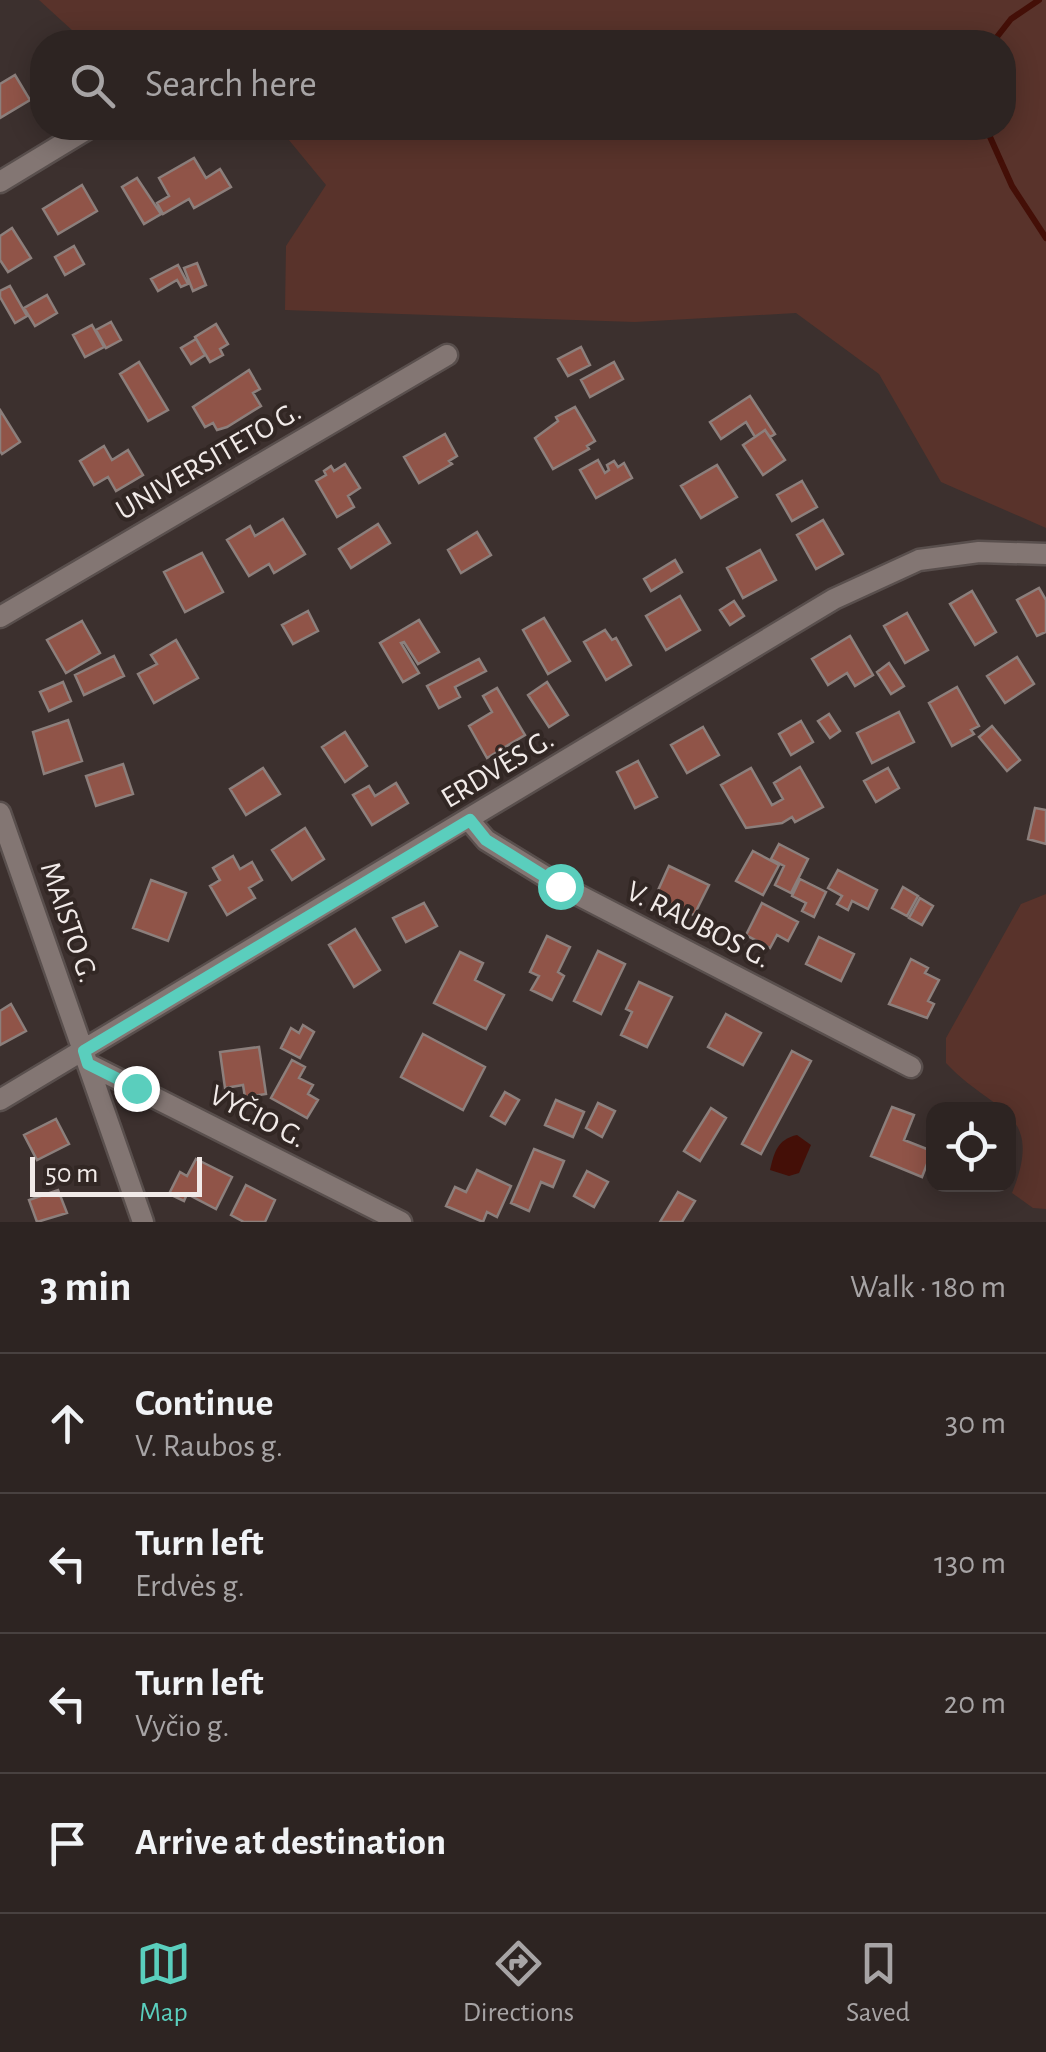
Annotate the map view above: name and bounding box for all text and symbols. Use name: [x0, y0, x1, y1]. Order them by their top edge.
search box: [30, 30, 1016, 140]
icon: search: [65, 58, 120, 113]
text: Search here: [145, 66, 317, 104]
street label: UNIVERSITETO G.: [111, 396, 306, 526]
street label: ERDVĖS G.: [435, 722, 559, 814]
street label: MAISTO G.: [35, 858, 104, 986]
route start: [538, 864, 584, 910]
street label: V. RAUBOS G.: [622, 876, 776, 974]
route end: [114, 1066, 160, 1112]
street label: VYČIO G.: [205, 1078, 311, 1154]
map controls: [926, 1102, 1016, 1192]
button: locate: [926, 1102, 1016, 1192]
scale bar: [30, 1152, 202, 1196]
text: 50 m: [45, 1160, 99, 1188]
text: 3 min: [40, 1266, 132, 1308]
text: Walk · 180 m: [850, 1271, 1006, 1303]
text: Continue: [135, 1385, 273, 1423]
icon: ahead: [40, 1396, 95, 1451]
text: 30 m: [945, 1407, 1006, 1439]
text: V. Raubos g.: [135, 1430, 283, 1462]
text: Turn left: [135, 1525, 263, 1563]
icon: left: [40, 1536, 95, 1591]
text: 130 m: [934, 1547, 1006, 1579]
text: Erdvės g.: [135, 1570, 245, 1602]
text: Turn left: [135, 1665, 263, 1703]
icon: left: [40, 1676, 95, 1731]
text: 20 m: [944, 1687, 1006, 1719]
text: Vyčio g.: [135, 1710, 229, 1742]
icon: arrive: [40, 1816, 95, 1871]
text: Arrive at destination: [135, 1824, 446, 1862]
tab: Map: [136, 1936, 191, 2030]
tab: Directions: [463, 1936, 574, 2030]
tab: Saved: [846, 1936, 910, 2030]

